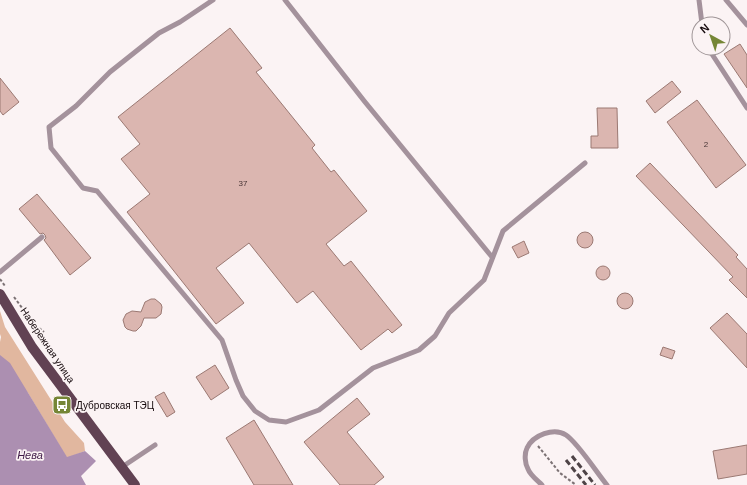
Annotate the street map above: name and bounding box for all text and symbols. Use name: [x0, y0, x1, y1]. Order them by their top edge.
north arrow: [691, 16, 731, 56]
text: N: [698, 21, 712, 35]
house number: 2: [704, 140, 709, 149]
house number: 37: [239, 179, 248, 188]
street label: Набережная улица: [18, 306, 77, 385]
bus stop icon: Дубровская ТЭЦ: [51, 394, 73, 416]
place label: Дубровская ТЭЦ: [76, 400, 155, 411]
water label: Нева: [17, 449, 43, 461]

